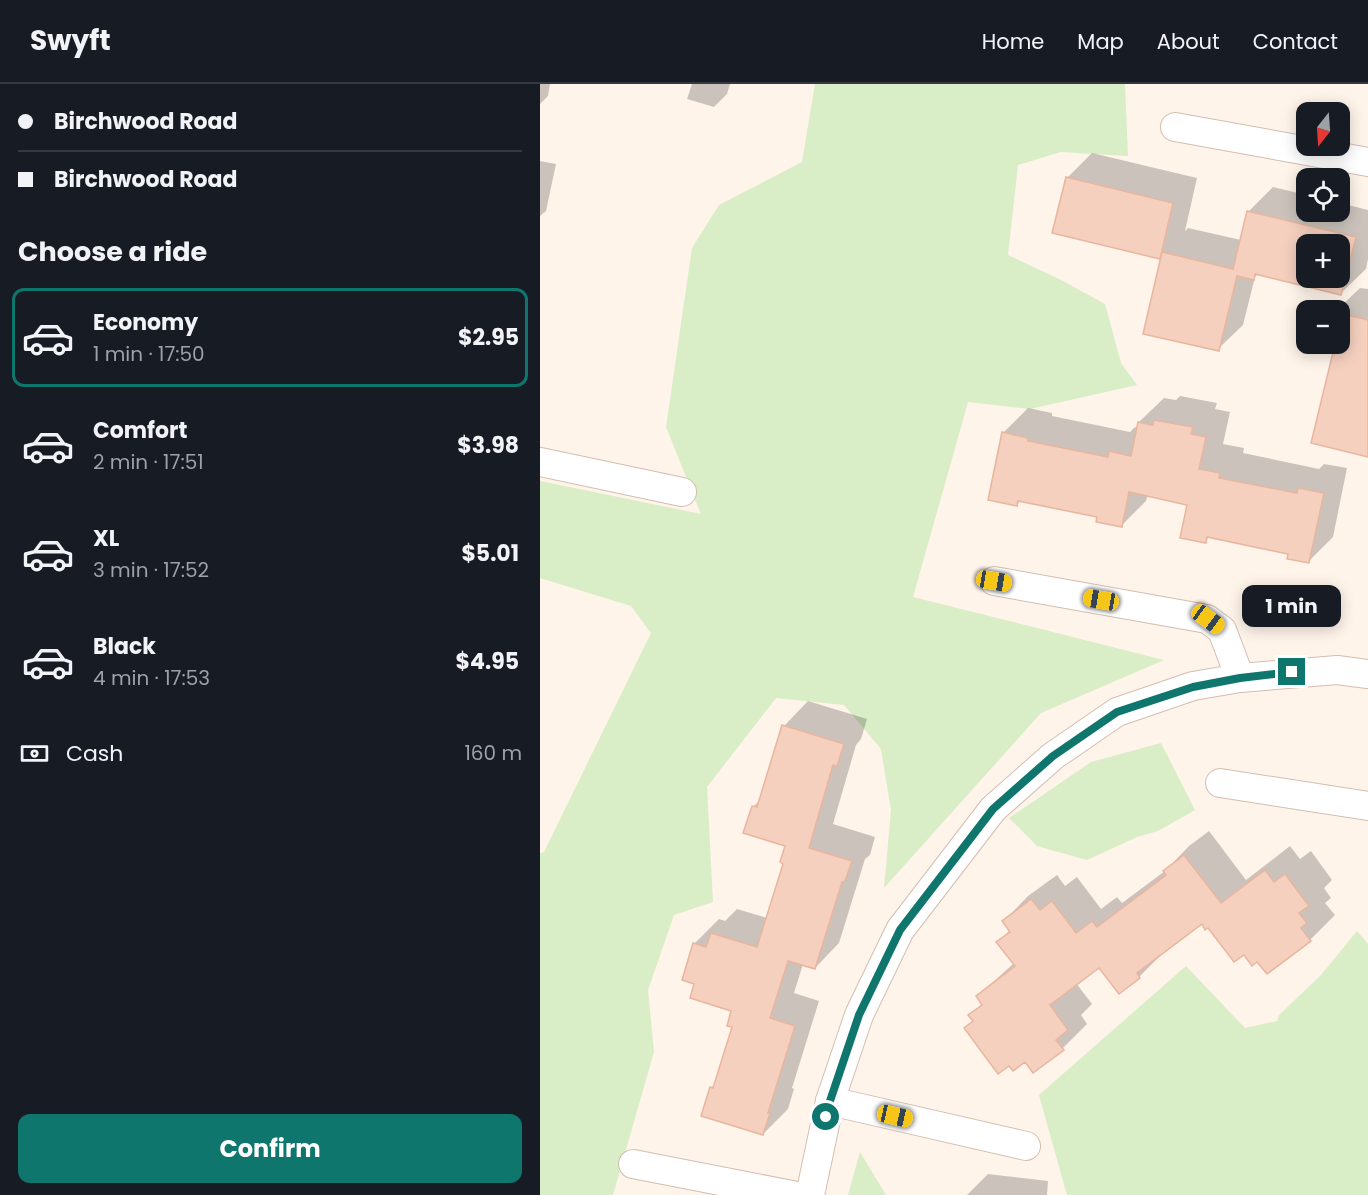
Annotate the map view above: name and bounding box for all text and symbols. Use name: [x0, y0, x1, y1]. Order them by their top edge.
text: Swyft: [30, 21, 111, 60]
text: Home: [982, 27, 1044, 56]
text: Map: [1077, 27, 1124, 56]
text: About: [1157, 27, 1220, 56]
text: Contact: [1253, 27, 1338, 56]
north arrow: [1296, 102, 1350, 156]
map controls: [1296, 102, 1350, 354]
text: Birchwood Road: [54, 106, 237, 137]
text: Birchwood Road: [54, 164, 237, 195]
button: locate: [1296, 168, 1350, 222]
text: Choose a ride: [18, 233, 207, 270]
button: +: [1296, 234, 1350, 288]
button: −: [1296, 300, 1350, 354]
text: Economy: [93, 307, 198, 338]
icon: car: [21, 311, 75, 365]
text: $2.95: [458, 322, 519, 353]
text: 1 min · 17:50: [93, 340, 205, 368]
text: Comfort: [93, 415, 187, 446]
icon: car: [21, 419, 75, 473]
text: $3.98: [457, 430, 519, 461]
text: 2 min · 17:51: [93, 448, 204, 476]
text: XL: [93, 523, 119, 554]
icon: car: [21, 527, 75, 581]
text: $5.01: [461, 538, 519, 569]
text: 3 min · 17:52: [93, 556, 209, 584]
car: [975, 569, 1013, 593]
callout: 1 min: [1242, 585, 1341, 627]
car: [1082, 588, 1120, 612]
text: 1 min: [1265, 592, 1318, 620]
car: [1188, 601, 1228, 637]
text: Black: [93, 631, 156, 662]
icon: car: [21, 635, 75, 689]
text: $4.95: [456, 646, 519, 677]
route end: [1278, 658, 1305, 685]
text: 4 min · 17:53: [93, 664, 210, 692]
icon: cash: [18, 737, 51, 770]
text: Cash: [66, 738, 123, 769]
text: 160 m: [464, 739, 522, 767]
route start: [812, 1103, 839, 1130]
car: [875, 1103, 915, 1129]
button: Confirm: [18, 1114, 522, 1183]

